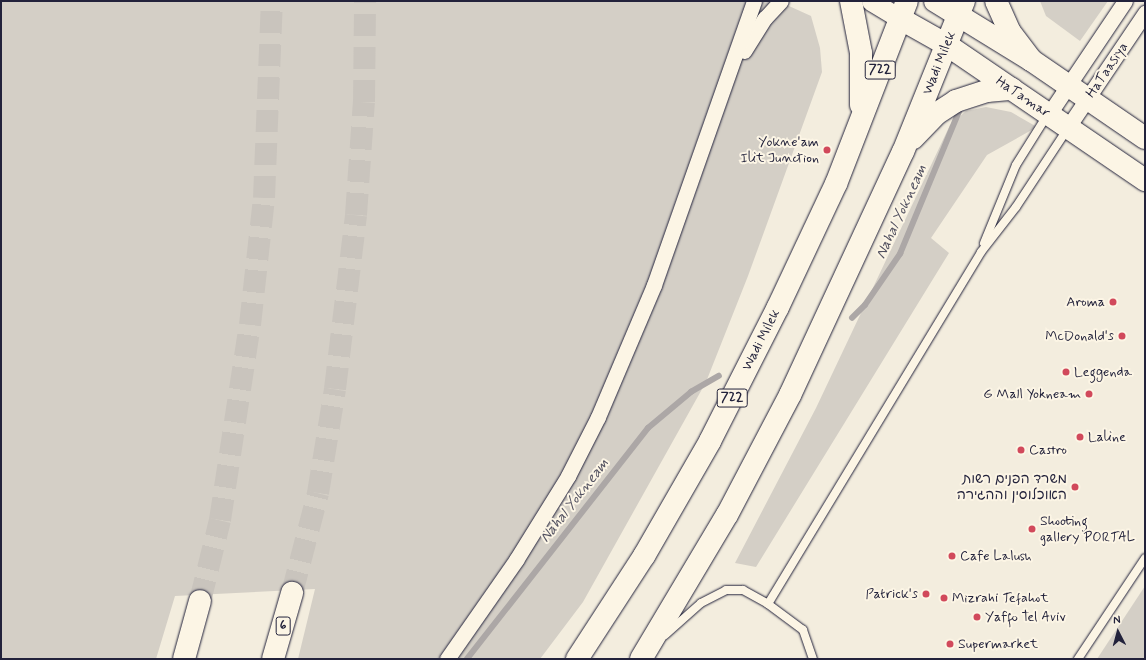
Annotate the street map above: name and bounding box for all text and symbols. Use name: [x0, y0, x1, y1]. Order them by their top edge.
street label: Wadi Milek: [919, 29, 959, 97]
street label: HaTaasiya: [1082, 39, 1132, 101]
road number: 722: [864, 59, 896, 81]
street label: HaTamar: [993, 73, 1053, 121]
place label: Yokne'am Ilit Junction: [742, 134, 819, 166]
marker: Yokne'am Ilit Junction: [822, 145, 832, 155]
water label: Nahal Yokneam: [872, 161, 932, 263]
place label: Aroma: [1066, 294, 1105, 310]
marker: Aroma: [1108, 297, 1118, 307]
street label: Wadi Milek: [738, 307, 784, 373]
place label: McDonald's: [1045, 328, 1114, 344]
marker: McDonald's: [1117, 331, 1127, 341]
place label: Leggenda: [1074, 364, 1132, 380]
marker: Leggenda: [1061, 367, 1071, 377]
place label: G Mall Yokneam: [980, 386, 1081, 402]
road number: 722: [716, 387, 748, 409]
marker: G Mall Yokneam: [1084, 389, 1094, 399]
place label: Laline: [1088, 429, 1126, 445]
marker: Laline: [1075, 432, 1085, 442]
place label: Castro: [1029, 442, 1067, 458]
marker: Castro: [1016, 445, 1026, 455]
water label: Nahal Yokneam: [536, 455, 614, 547]
place label: משרד הפנים רשות האוכלוסין וההגירה: [957, 471, 1067, 504]
marker: משרד הפנים רשות האוכלוסין וההגירה: [1070, 482, 1080, 492]
place label: Shooting gallery PORTAL: [1040, 513, 1134, 546]
marker: Shooting gallery PORTAL: [1027, 524, 1037, 534]
place label: Cafe Lalush: [960, 548, 1029, 564]
marker: Cafe Lalush: [947, 551, 957, 561]
place label: Patrick's: [866, 586, 918, 602]
marker: Patrick's: [921, 589, 931, 599]
place label: Mizrahi Tefahot: [952, 590, 1048, 606]
marker: Mizrahi Tefahot: [939, 593, 949, 603]
place label: Yaffo Tel Aviv: [985, 609, 1066, 625]
marker: Yaffo Tel Aviv: [972, 612, 982, 622]
north arrow: [1098, 612, 1138, 652]
text: N: [1112, 613, 1121, 627]
road number: 6: [275, 615, 291, 637]
place label: Supermarket: [958, 636, 1038, 652]
marker: Supermarket: [945, 639, 955, 649]

